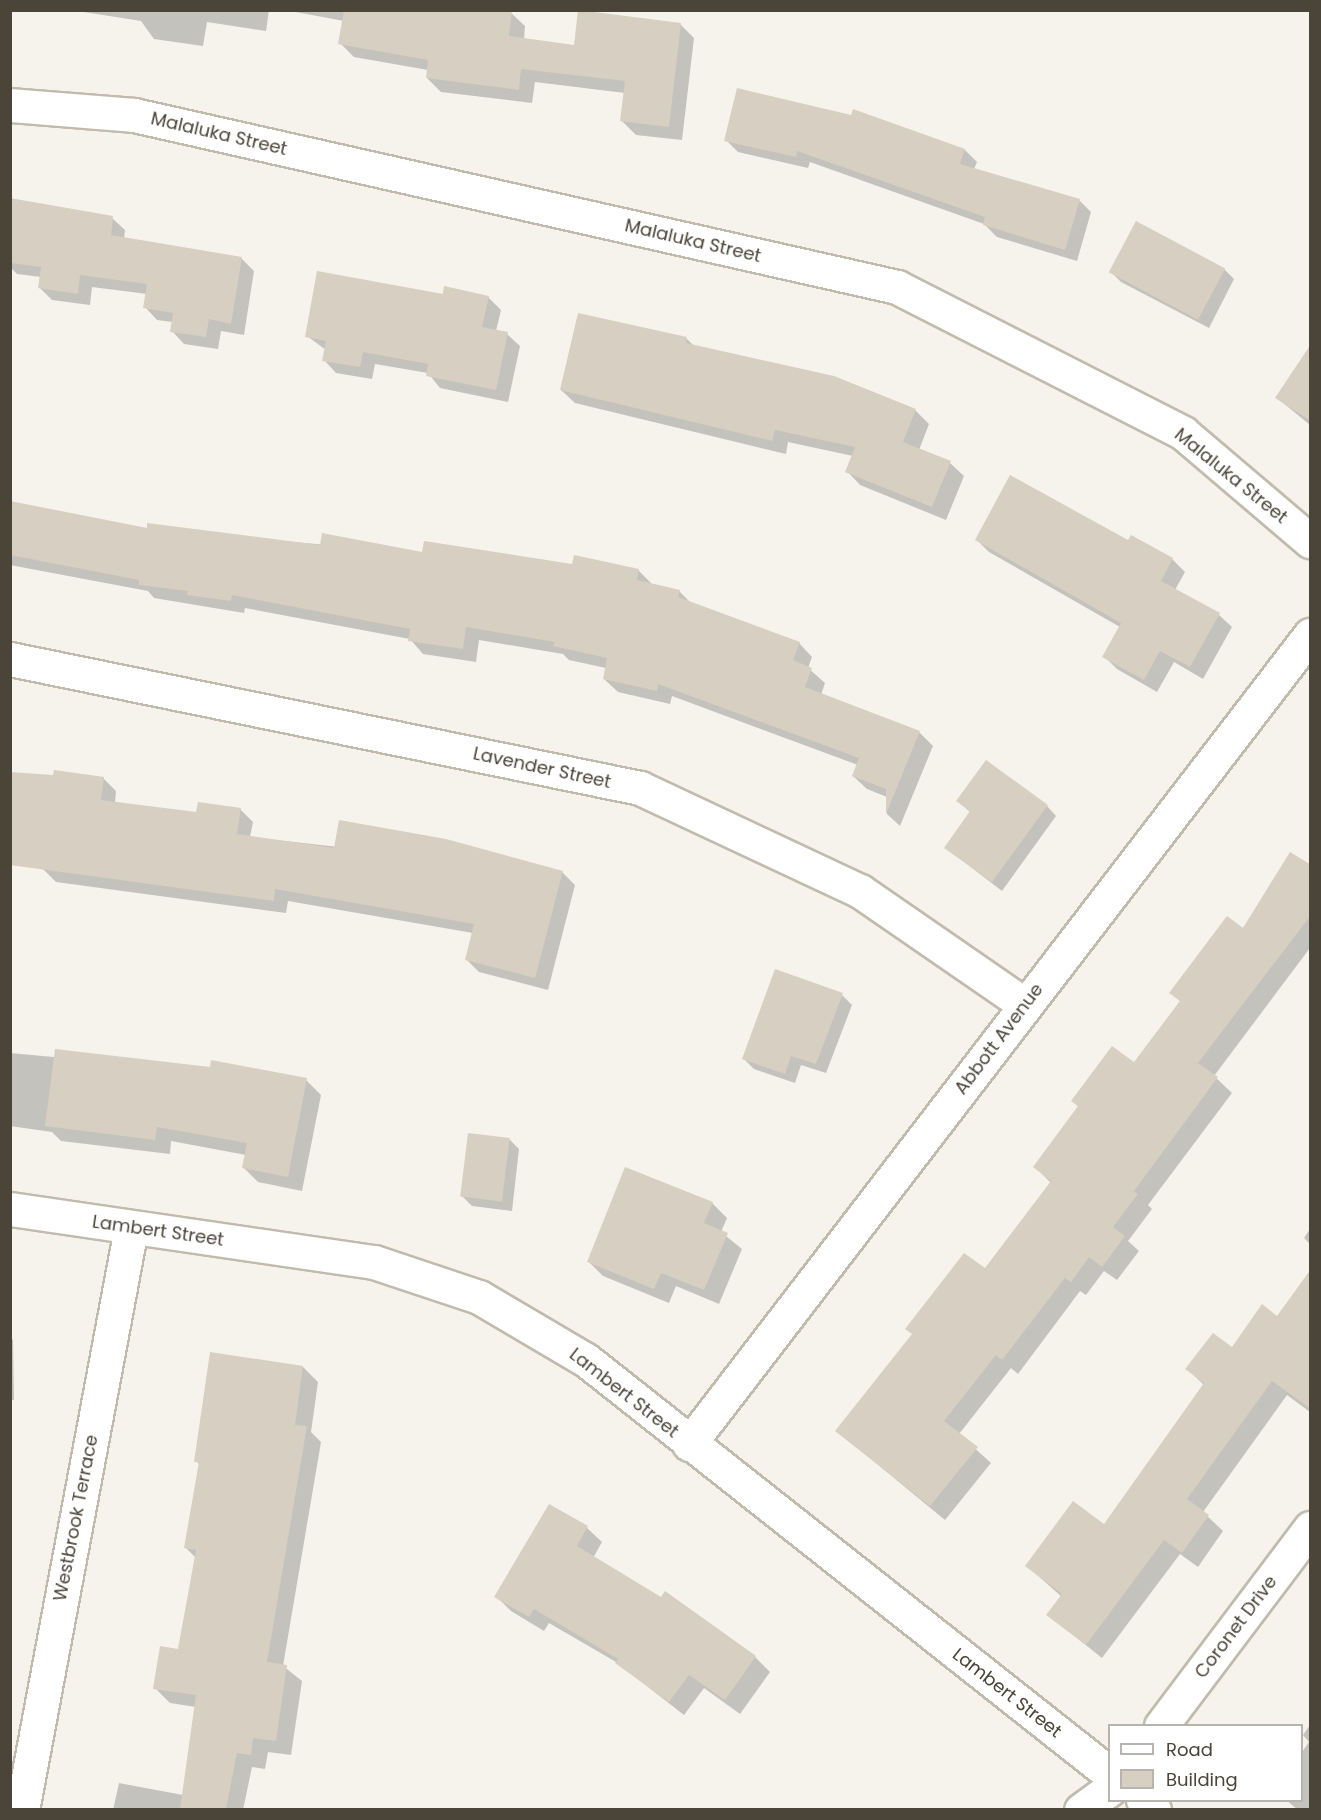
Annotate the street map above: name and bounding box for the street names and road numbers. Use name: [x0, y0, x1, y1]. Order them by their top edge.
street label: Malaluka Street: [149, 108, 289, 160]
street label: Malaluka Street: [623, 215, 763, 267]
street label: Malaluka Street: [1170, 424, 1292, 528]
street label: Lavender Street: [471, 743, 613, 793]
street label: Abbott Avenue: [950, 979, 1048, 1099]
street label: Lambert Street: [91, 1211, 225, 1251]
street label: Lambert Street: [565, 1344, 683, 1442]
street label: Westbrook Terrace: [49, 1433, 103, 1603]
street label: Coronet Drive: [1190, 1571, 1282, 1683]
street label: Lambert Street: [948, 1644, 1066, 1742]

